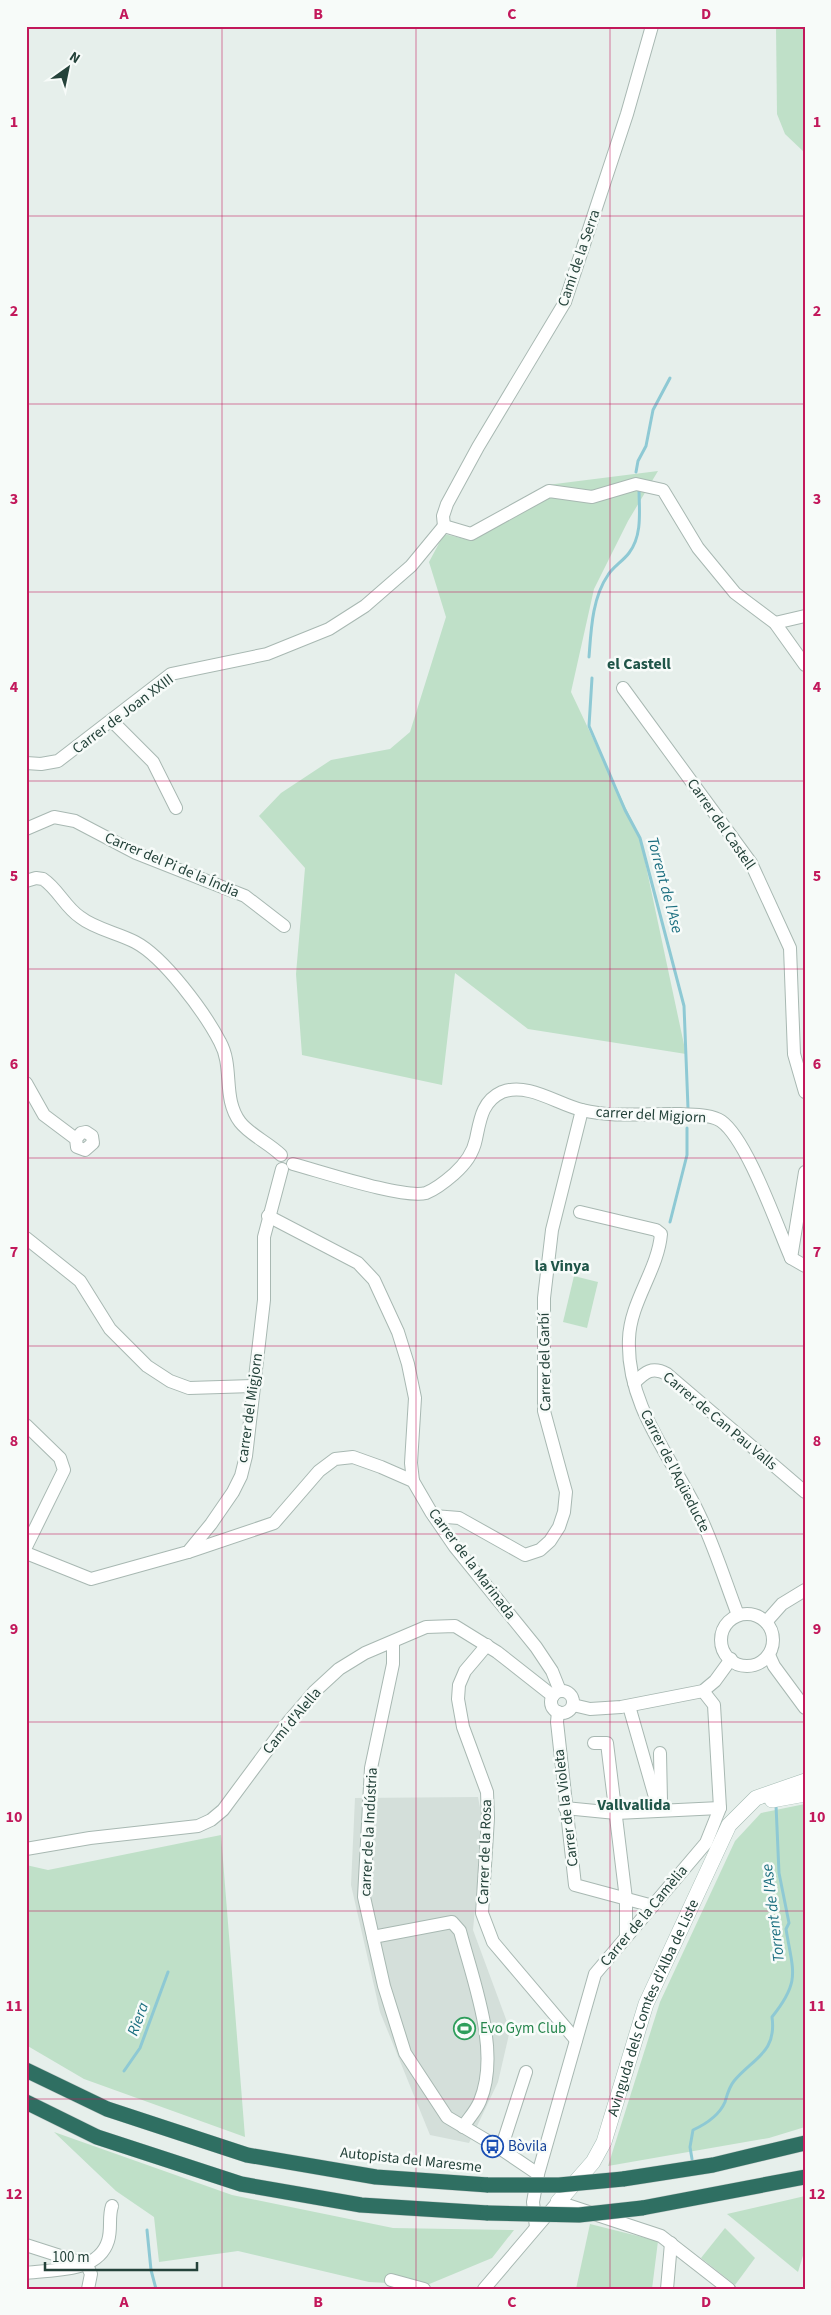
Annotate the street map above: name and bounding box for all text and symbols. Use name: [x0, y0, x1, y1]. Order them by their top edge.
text: A: [118, 3, 129, 25]
text: B: [313, 3, 323, 25]
text: C: [507, 3, 517, 25]
text: D: [701, 3, 711, 25]
north arrow: [42, 42, 92, 92]
text: N: [65, 47, 84, 69]
text: 1: [10, 111, 18, 133]
text: 1: [813, 111, 821, 133]
street label: Camí de la Serra: [553, 207, 605, 309]
text: 2: [10, 300, 18, 322]
text: 2: [813, 300, 821, 322]
text: 3: [10, 488, 18, 510]
text: 3: [813, 488, 821, 510]
district label: el Castell: [607, 653, 671, 675]
street label: Carrer de Joan XXIII: [68, 669, 178, 759]
text: 4: [10, 676, 19, 698]
text: 4: [813, 676, 822, 698]
street label: Carrer del Castell: [682, 774, 760, 874]
street label: Carrer del Pi de la Índia: [101, 827, 243, 903]
water label: Torrent de l'Ase: [642, 834, 689, 936]
text: 5: [10, 865, 18, 887]
text: 5: [813, 865, 821, 887]
text: 6: [10, 1053, 18, 1075]
text: 6: [813, 1053, 821, 1075]
street label: carrer del Migjorn: [595, 1102, 707, 1128]
text: 7: [10, 1241, 18, 1263]
text: 7: [813, 1241, 821, 1263]
district label: la Vinya: [534, 1255, 590, 1277]
street label: Carrer del Garbí: [534, 1311, 556, 1411]
street label: carrer del Migjorn: [232, 1352, 268, 1464]
street label: Carrer de Can Pau Valls: [658, 1367, 782, 1475]
street label: Carrer de l'Aqüeducte: [635, 1406, 715, 1536]
text: 8: [10, 1430, 18, 1452]
text: 8: [813, 1430, 821, 1452]
street label: Carrer de la Marinada: [423, 1504, 521, 1624]
text: 9: [10, 1618, 18, 1640]
text: 9: [813, 1618, 821, 1640]
street label: Camí d'Alella: [258, 1683, 326, 1759]
street label: Carrer de la Violeta: [548, 1748, 584, 1868]
street label: carrer de la Indústria: [355, 1767, 383, 1897]
district label: Vallvallida: [596, 1794, 671, 1816]
street label: Carrer de la Rosa: [473, 1799, 497, 1905]
text: 10: [6, 1806, 22, 1828]
text: 10: [809, 1806, 825, 1828]
street label: Carrer de la Camèlia: [595, 1861, 693, 1971]
water label: Torrent de l'Ase: [756, 1862, 790, 1963]
street label: Avinguda dels Comtes d'Alba de Liste: [602, 1896, 704, 2119]
text: 11: [6, 1995, 22, 2017]
text: 11: [809, 1995, 825, 2017]
water label: Riera: [122, 1999, 154, 2039]
sports icon: Evo Gym Club: [452, 2016, 476, 2040]
place label: Evo Gym Club: [480, 2018, 566, 2039]
bus stop icon: Bòvila: [480, 2134, 504, 2158]
place label: Bòvila: [508, 2136, 547, 2157]
street label: Autopista del Maresme: [339, 2142, 483, 2178]
text: 12: [6, 2183, 22, 2205]
text: 12: [809, 2183, 825, 2205]
scale bar: [45, 2240, 198, 2272]
text: 100 m: [52, 2247, 90, 2268]
text: A: [118, 2291, 129, 2313]
text: B: [313, 2291, 323, 2313]
text: C: [507, 2291, 517, 2313]
text: D: [701, 2291, 711, 2313]

